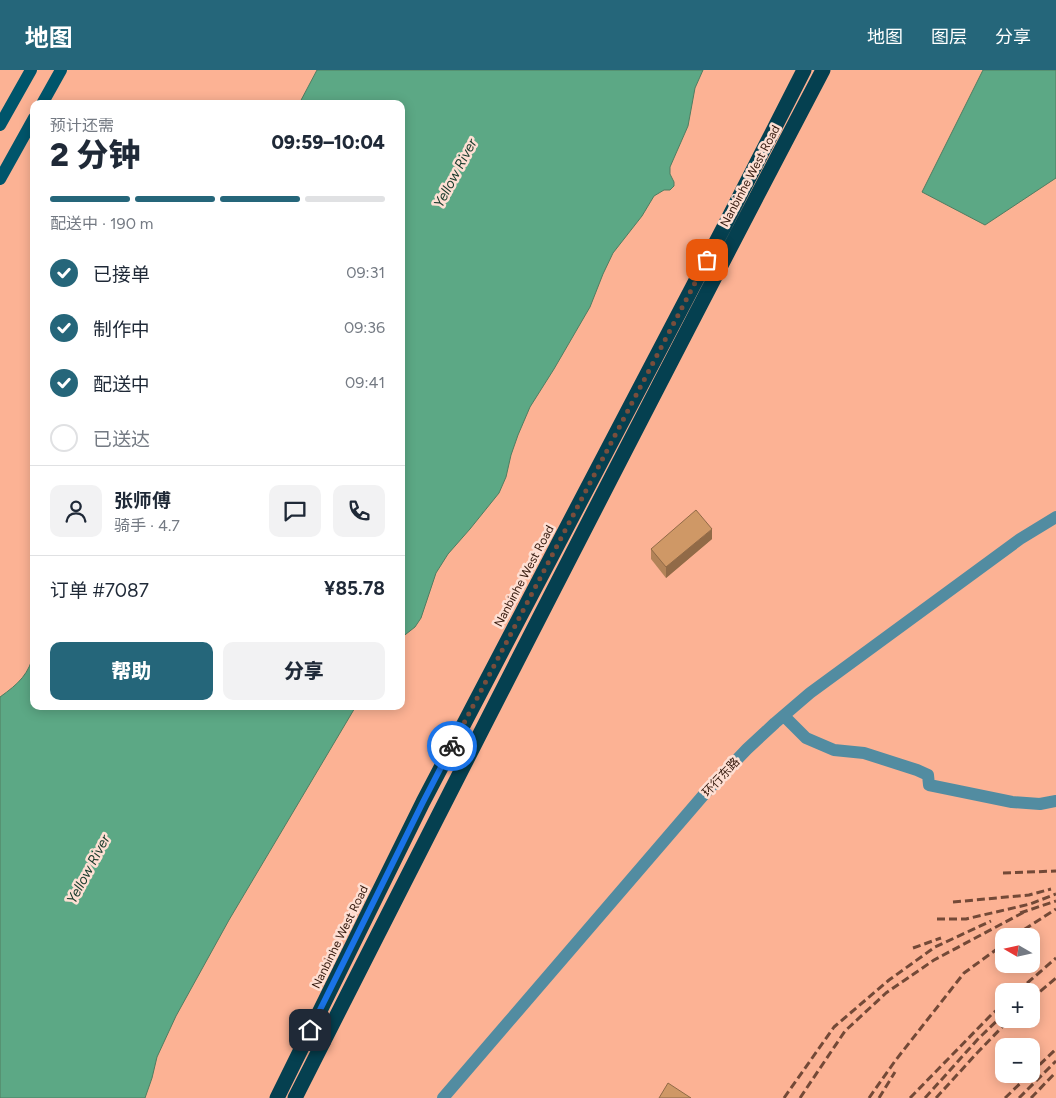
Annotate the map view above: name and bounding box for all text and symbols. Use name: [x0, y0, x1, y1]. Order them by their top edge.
text: 地图: [25, 23, 73, 52]
text: 地图: [867, 26, 903, 48]
text: 图层: [931, 26, 967, 48]
text: 分享: [995, 26, 1031, 48]
text: 预计还需: [50, 116, 114, 135]
street label: Nanbinhe West Road: [717, 123, 783, 229]
text: 09:59–10:04: [271, 131, 385, 154]
water label: Yellow River: [430, 135, 481, 211]
text: 2 分钟: [50, 136, 140, 174]
text: 配送中 · 190 m: [50, 214, 153, 233]
pin: [686, 239, 728, 281]
icon: bag: [693, 246, 721, 274]
icon: check: [50, 259, 78, 287]
text: 已接单: [93, 263, 150, 286]
text: 09:31: [346, 263, 385, 282]
icon: check: [50, 314, 78, 342]
text: 制作中: [93, 318, 150, 341]
text: 09:36: [344, 318, 385, 337]
icon: check: [50, 369, 78, 397]
text: 配送中: [93, 373, 150, 396]
text: 09:41: [345, 373, 385, 392]
text: 已送达: [93, 428, 150, 451]
button: person: [50, 485, 102, 537]
button: chat: [269, 485, 321, 537]
button: phone: [333, 485, 385, 537]
text: 张师傅: [114, 489, 171, 512]
text: 骑手 · 4.7: [114, 516, 180, 535]
street label: Nanbinhe West Road: [491, 523, 557, 629]
text: ¥85.78: [324, 577, 385, 600]
text: 订单 #7087: [50, 579, 149, 602]
button: 帮助: [50, 642, 213, 700]
button: 分享: [223, 642, 385, 700]
courier: [427, 721, 477, 771]
icon: bike: [438, 732, 466, 760]
street label: 环行东路: [700, 755, 742, 799]
water label: Yellow River: [63, 831, 114, 907]
street label: Nanbinhe West Road: [309, 883, 371, 991]
north arrow: [995, 928, 1040, 972]
map controls: [995, 928, 1040, 1083]
button: +: [995, 983, 1040, 1028]
pin: [289, 1009, 331, 1051]
icon: home: [296, 1016, 324, 1044]
button: −: [995, 1038, 1040, 1083]

